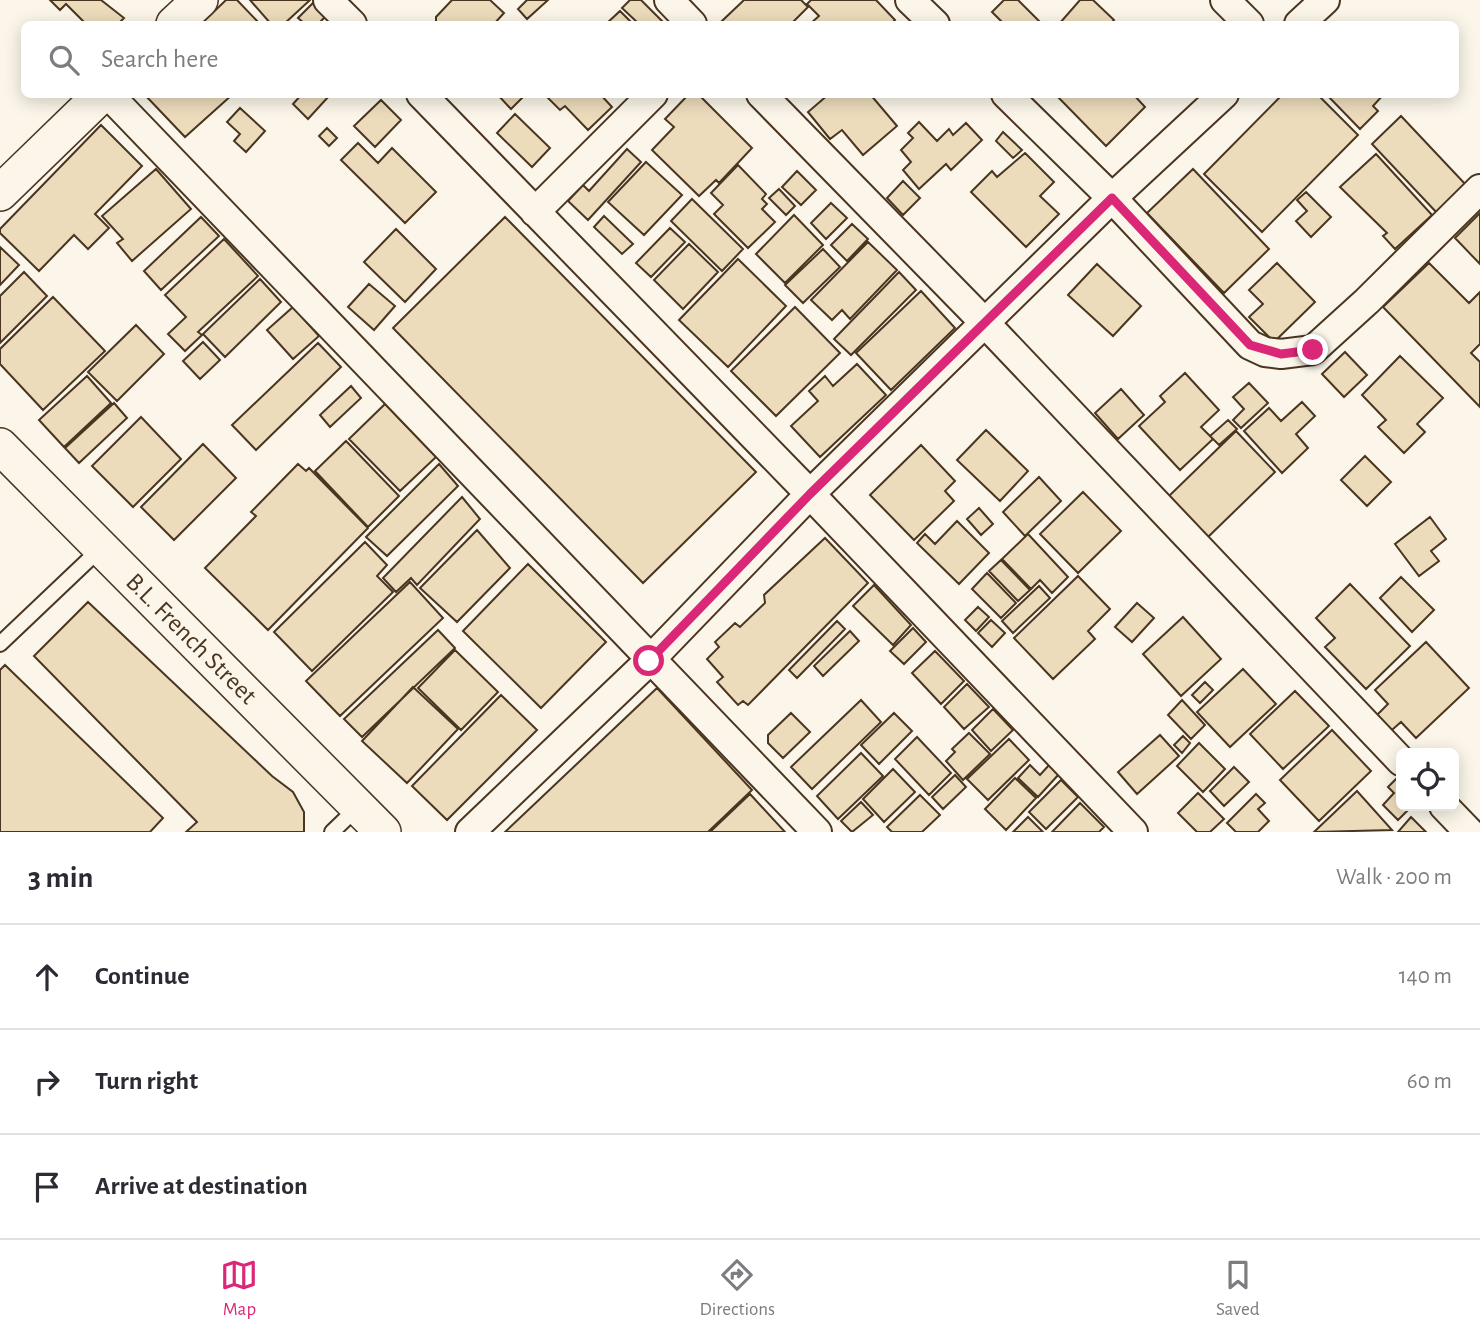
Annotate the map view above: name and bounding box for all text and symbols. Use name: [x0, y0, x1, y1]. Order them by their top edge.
search box: [21, 21, 1459, 98]
icon: search: [45, 41, 83, 79]
text: Search here: [101, 46, 219, 72]
route end: [1297, 334, 1328, 365]
street label: B.L. French Street: [121, 568, 262, 709]
route start: [633, 645, 664, 676]
map controls: [1396, 748, 1459, 811]
button: locate: [1396, 748, 1459, 811]
text: 3 min: [28, 863, 93, 893]
text: Walk · 200 m: [1336, 866, 1452, 889]
icon: ahead: [28, 958, 66, 996]
text: Continue: [95, 963, 190, 989]
text: 140 m: [1399, 965, 1452, 988]
icon: right: [28, 1063, 66, 1101]
text: Turn right: [95, 1068, 198, 1094]
text: 60 m: [1407, 1070, 1452, 1093]
icon: arrive: [28, 1168, 66, 1206]
text: Arrive at destination: [95, 1173, 308, 1199]
tab: Map: [220, 1256, 258, 1321]
tab: Directions: [699, 1256, 775, 1321]
tab: Saved: [1216, 1256, 1260, 1321]

